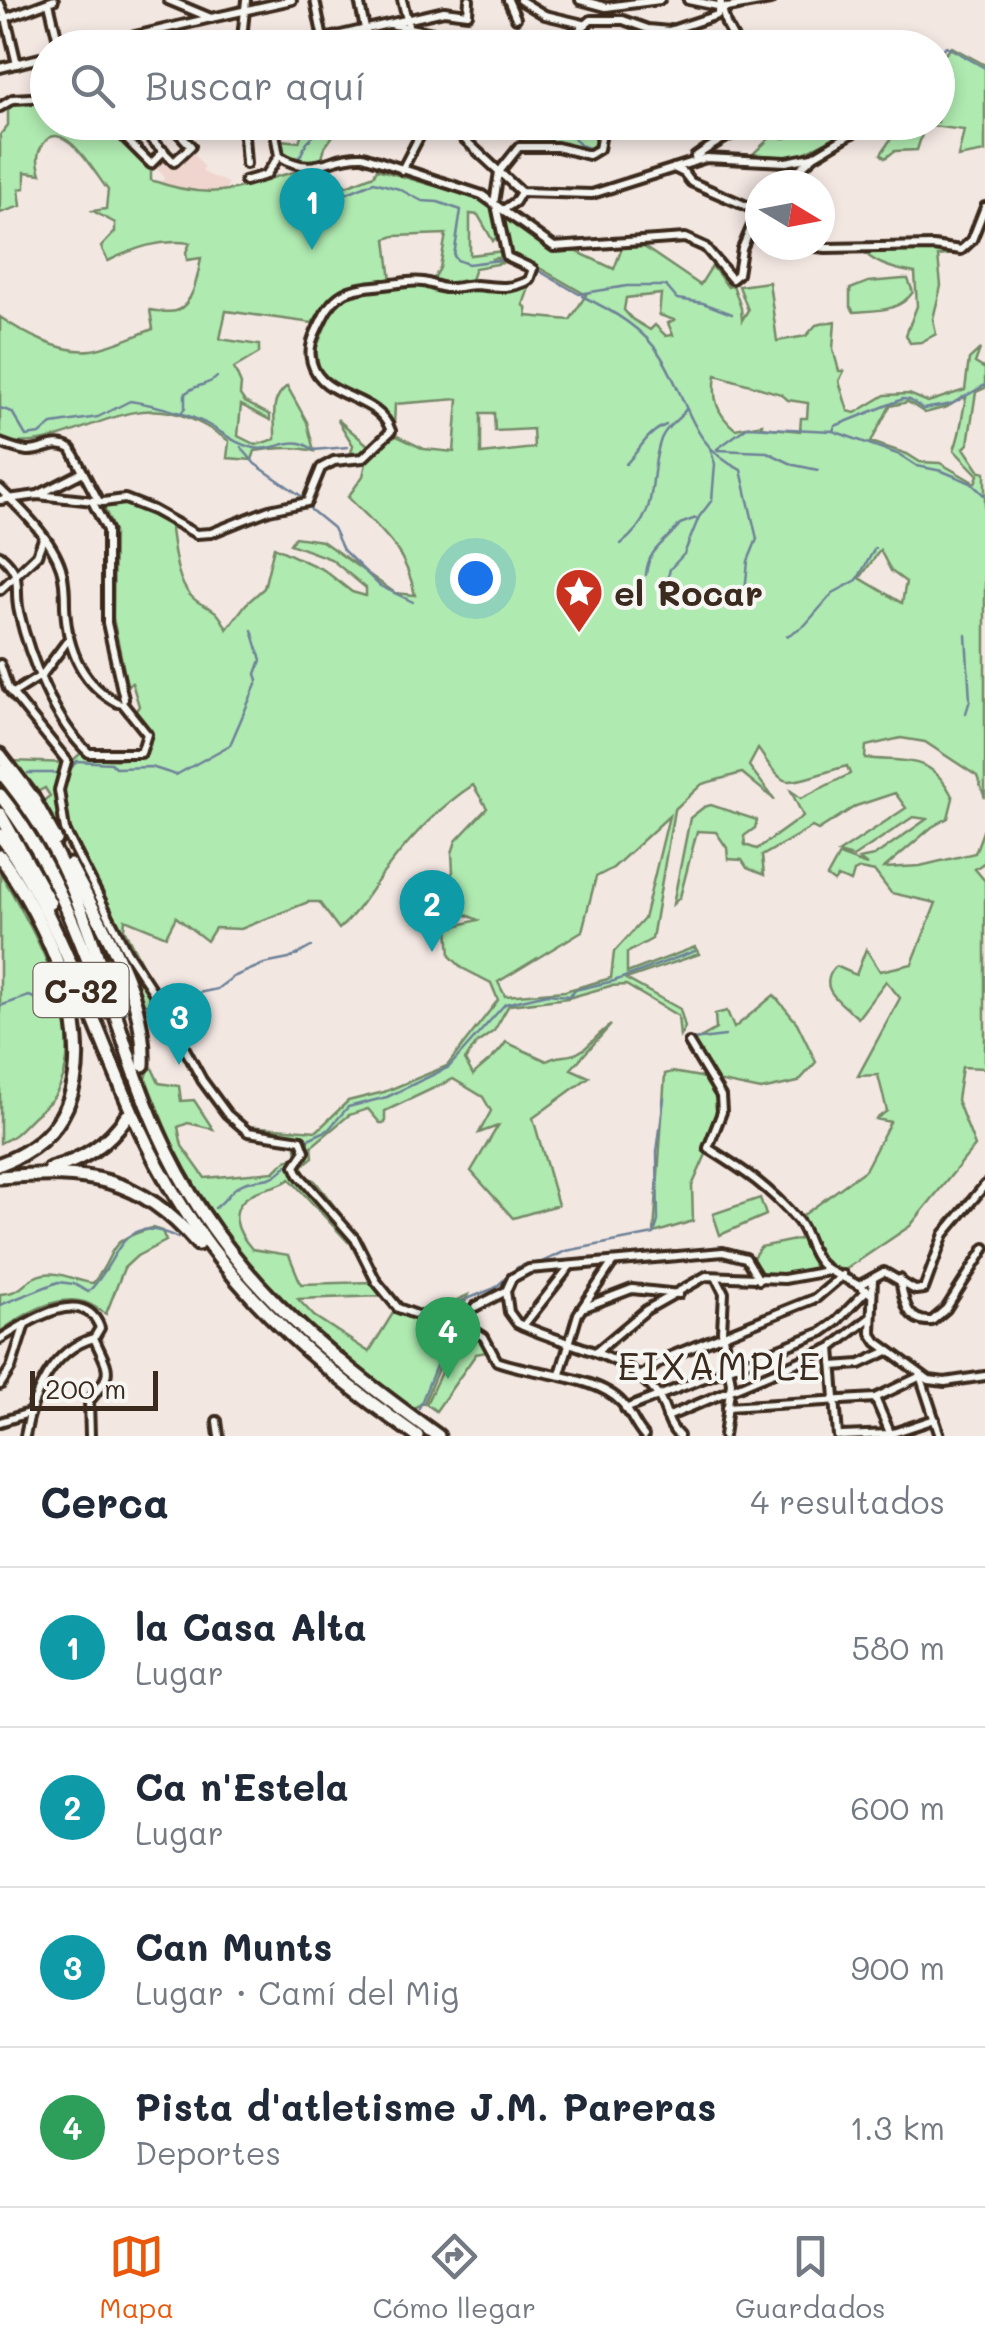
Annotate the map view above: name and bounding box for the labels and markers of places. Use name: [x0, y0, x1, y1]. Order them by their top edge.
pin: 1: [280, 168, 344, 250]
place icon: el Rocar: [553, 566, 605, 634]
place label: el Rocar: [614, 569, 763, 615]
pin: 2: [400, 870, 464, 952]
pin: 3: [146, 982, 212, 1065]
pin: 4: [416, 1296, 480, 1379]

